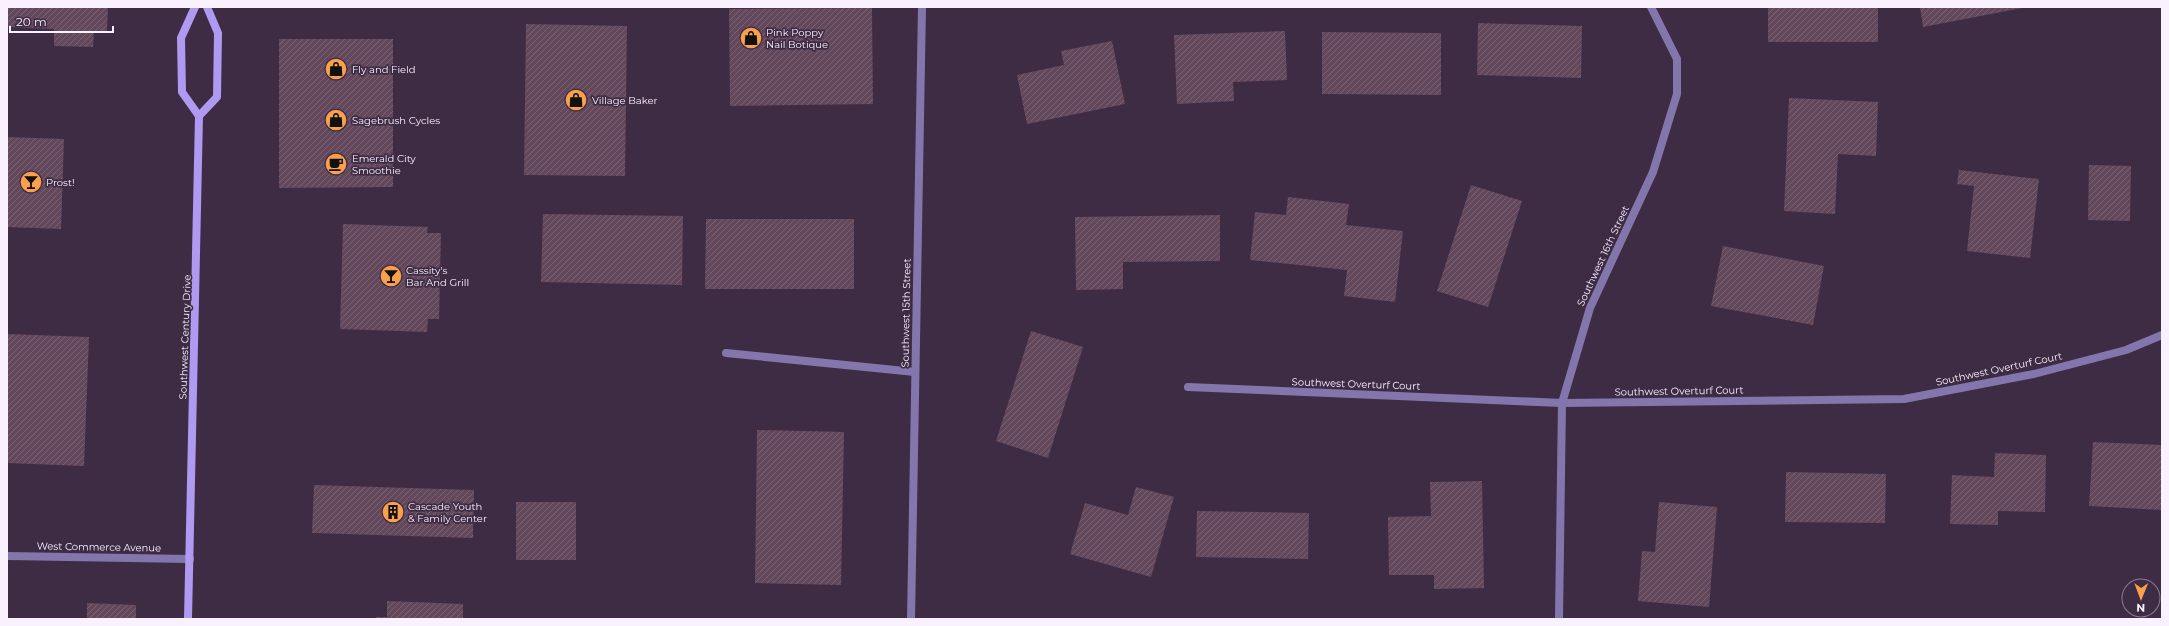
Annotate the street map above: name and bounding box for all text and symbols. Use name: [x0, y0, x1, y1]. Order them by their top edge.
scale bar: [10, 8, 113, 34]
text: 20 m: [16, 14, 47, 29]
shop icon: Pink Poppy Nail Botique: [738, 25, 764, 51]
place label: Pink Poppy Nail Botique: [766, 26, 828, 51]
shop icon: Fly and Field: [323, 56, 349, 82]
place label: Fly and Field: [352, 63, 416, 76]
shop icon: Village Baker: [563, 87, 589, 113]
place label: Village Baker: [592, 94, 658, 107]
shop icon: Sagebrush Cycles: [323, 107, 349, 133]
place label: Sagebrush Cycles: [352, 114, 440, 127]
cafe icon: Emerald City Smoothie: [323, 151, 349, 177]
place label: Emerald City Smoothie: [352, 152, 416, 177]
bar icon: Prost!: [18, 169, 44, 195]
place label: Prost!: [46, 176, 75, 189]
street label: Southwest 16th Street: [1574, 204, 1632, 308]
street label: Southwest 15th Street: [899, 258, 913, 368]
bar icon: Cassity’s Bar And Grill: [378, 263, 404, 289]
place label: Cassity’s Bar And Grill: [406, 264, 469, 289]
street label: Southwest Century Drive: [176, 274, 194, 400]
street label: Southwest Overturf Court: [1935, 349, 2063, 389]
street label: Southwest Overturf Court: [1291, 375, 1421, 393]
street label: Southwest Overturf Court: [1614, 383, 1744, 399]
building icon: Cascade Youth & Family Center: [380, 499, 406, 525]
place label: Cascade Youth & Family Center: [408, 500, 487, 525]
street label: West Commerce Avenue: [37, 539, 161, 555]
north arrow: [2121, 578, 2161, 618]
text: N: [2136, 601, 2145, 615]

